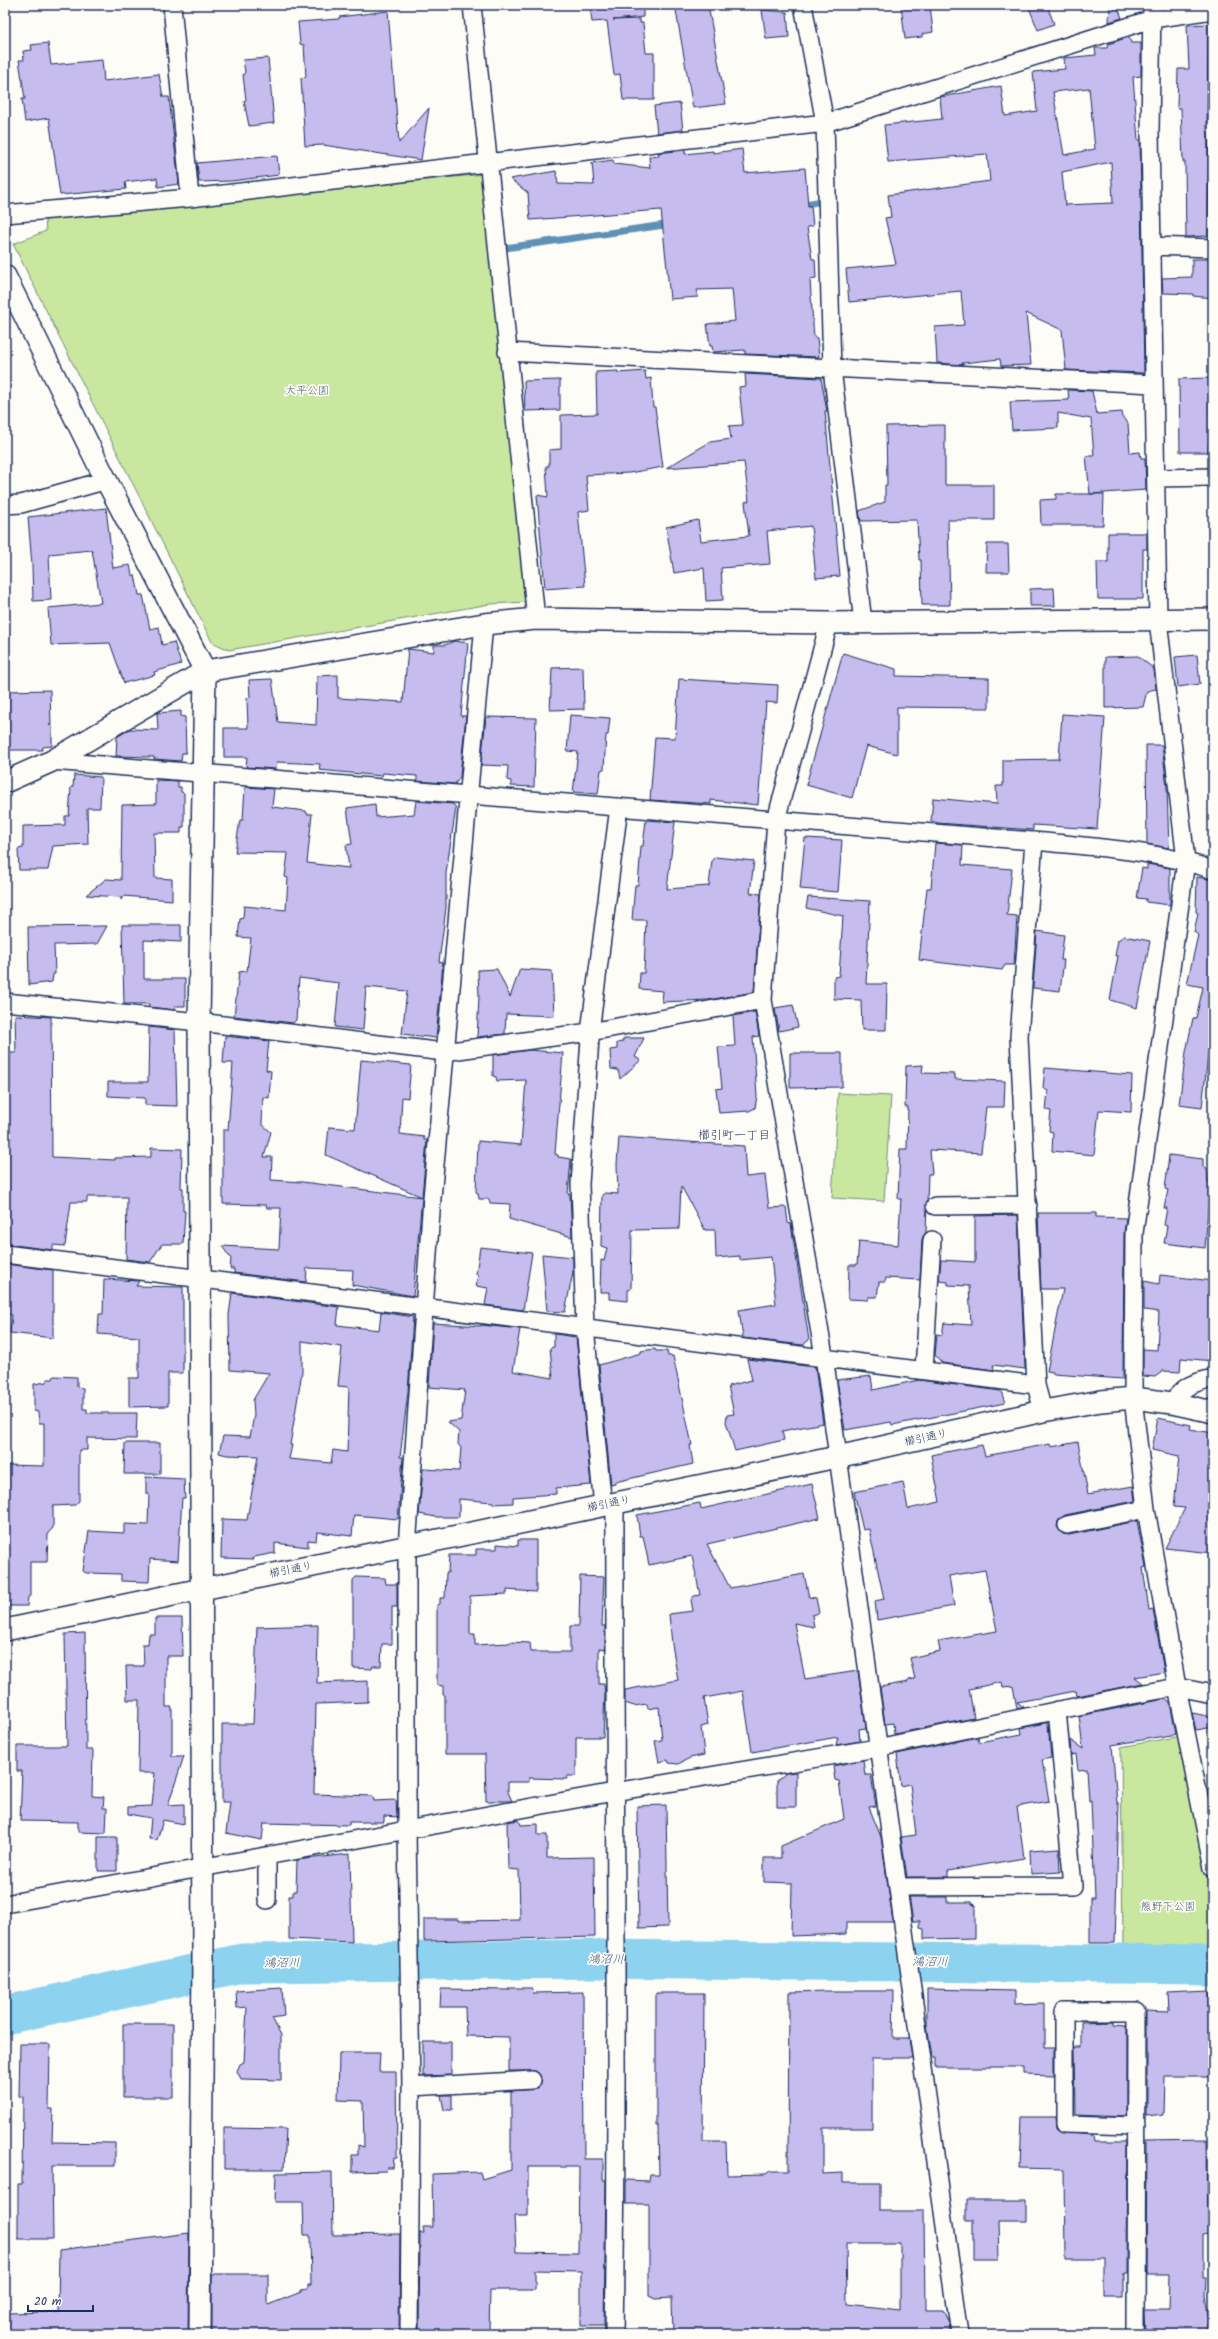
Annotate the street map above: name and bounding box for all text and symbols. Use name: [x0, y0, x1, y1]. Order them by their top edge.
park label: 大平公園: [285, 382, 329, 400]
district label: 櫛引町一丁目: [698, 1126, 770, 1145]
street label: 櫛引通り: [903, 1424, 949, 1452]
street label: 櫛引通り: [586, 1491, 632, 1517]
street label: 櫛引通り: [268, 1557, 314, 1583]
park label: 熊野下公園: [1141, 1898, 1196, 1916]
water label: 鴻沼川: [588, 1950, 624, 1969]
water label: 鴻沼川: [912, 1952, 948, 1972]
water label: 鴻沼川: [264, 1953, 300, 1973]
scale bar: [28, 2287, 93, 2313]
text: 20 m: [34, 2292, 62, 2311]

